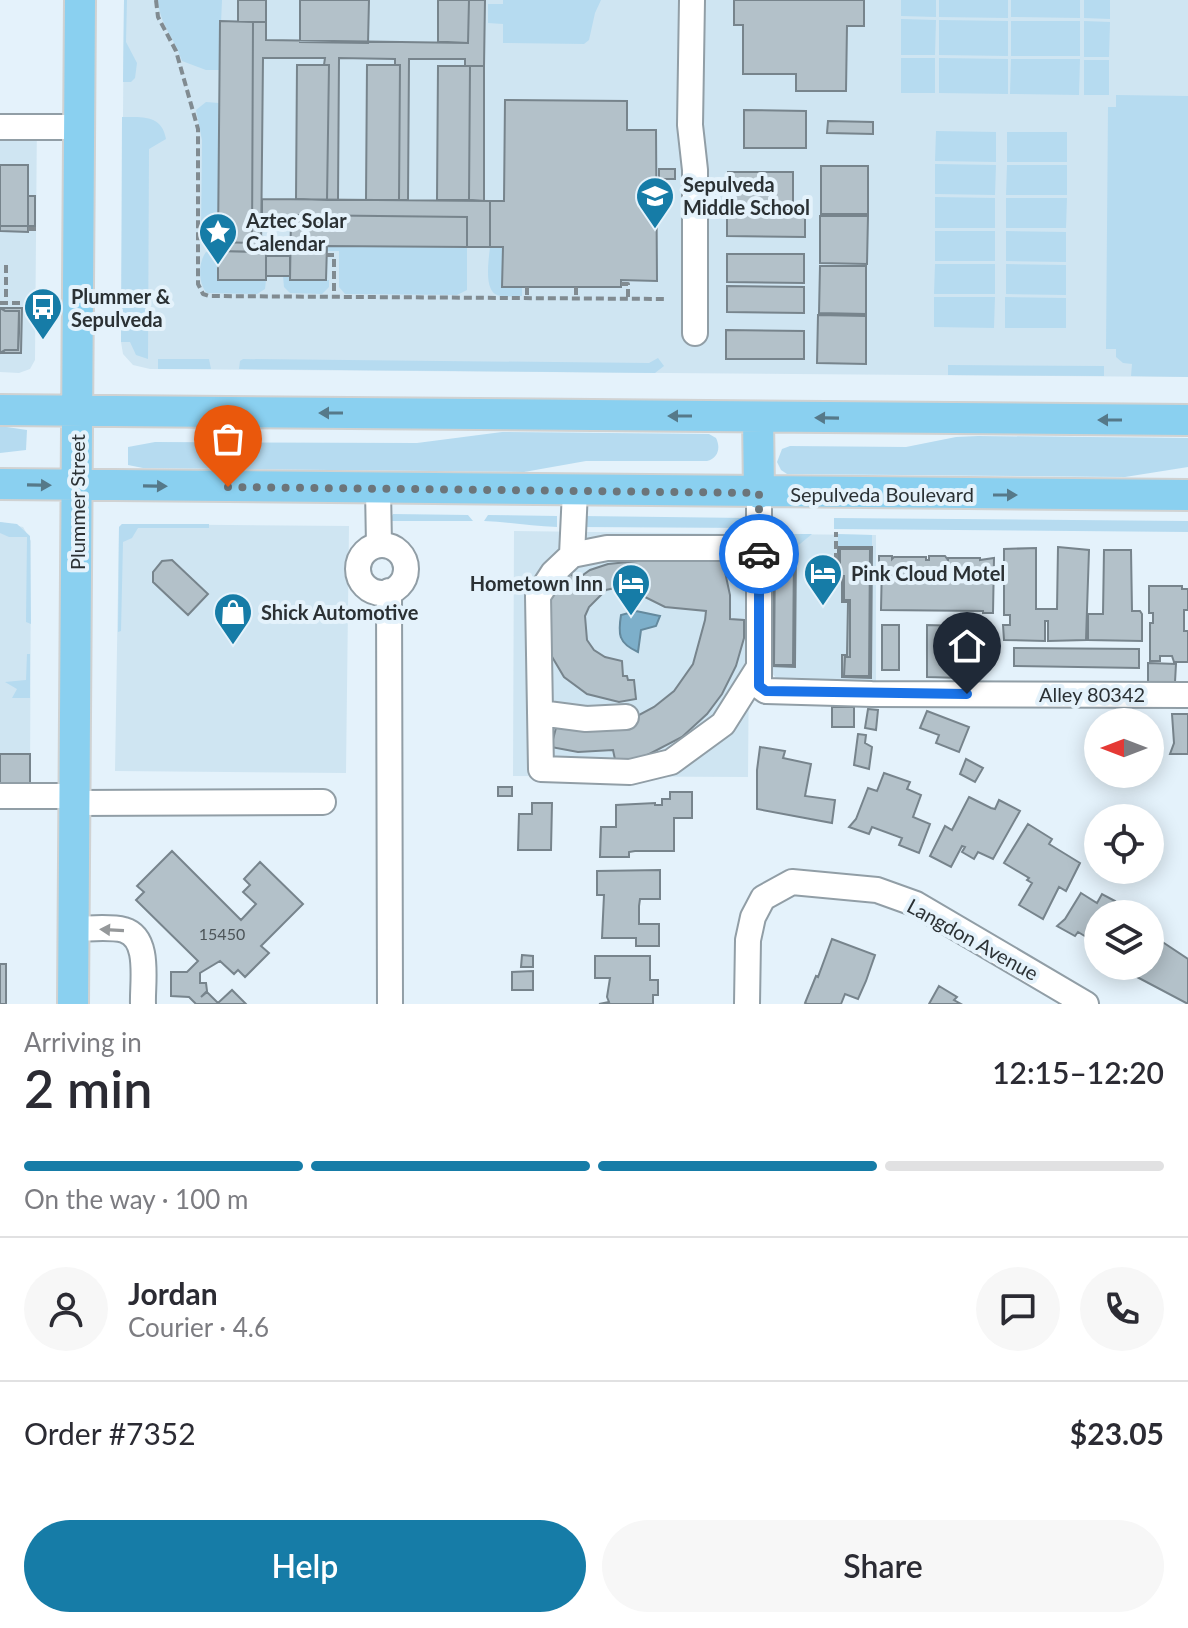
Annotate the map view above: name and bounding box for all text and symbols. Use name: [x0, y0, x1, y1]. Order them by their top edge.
place label: Sepulveda Middle School: [683, 172, 810, 219]
school or university icon: Sepulveda Middle School: [634, 175, 676, 230]
place label: Aztec Solar Calendar: [245, 208, 347, 255]
place icon: Aztec Solar Calendar: [197, 211, 239, 266]
place label: Plummer & Sepulveda: [71, 284, 171, 331]
bus stop icon: Plummer & Sepulveda: [22, 286, 64, 341]
pin: [194, 405, 262, 487]
one-way arrow: [318, 407, 343, 419]
one-way arrow: [667, 410, 692, 422]
one-way arrow: [814, 412, 839, 424]
one-way arrow: [1097, 413, 1122, 426]
icon: bag: [206, 417, 250, 461]
street label: Plummer Street: [65, 434, 89, 570]
one-way arrow: [27, 479, 52, 491]
one-way arrow: [143, 480, 168, 492]
street label: Sepulveda Boulevard: [790, 482, 974, 506]
one-way arrow: [993, 488, 1018, 501]
courier: [719, 514, 799, 594]
icon: car: [737, 532, 781, 576]
hotel icon: Pink Cloud Motel: [802, 552, 844, 607]
place label: Pink Cloud Motel: [851, 561, 1005, 585]
hotel icon: Hometown Inn: [610, 562, 652, 617]
place label: Hometown Inn: [470, 571, 603, 595]
shop icon: Shick Automotive: [212, 591, 254, 646]
place label: Shick Automotive: [261, 600, 419, 624]
pin: [933, 612, 1001, 694]
icon: home: [945, 624, 989, 668]
street label: Alley 80342: [1039, 682, 1145, 706]
north arrow: [1084, 708, 1164, 788]
map controls: [1084, 708, 1164, 980]
button: locate: [1084, 804, 1164, 884]
street label: Langdon Avenue: [903, 893, 1043, 985]
button: layers: [1084, 900, 1164, 980]
one-way arrow: [99, 923, 124, 936]
house number: 15450: [199, 924, 245, 943]
text: Arriving in: [24, 1026, 142, 1058]
text: 12:15–12:20: [992, 1054, 1164, 1090]
text: 2 min: [24, 1057, 152, 1119]
text: On the way · 100 m: [24, 1183, 248, 1215]
button: person: [24, 1267, 108, 1351]
button: chat: [976, 1267, 1060, 1351]
button: phone: [1080, 1267, 1164, 1351]
text: Jordan: [128, 1275, 218, 1311]
text: Courier · 4.6: [128, 1311, 269, 1343]
text: Order #7352: [24, 1415, 196, 1451]
text: $23.05: [1070, 1415, 1164, 1451]
button: Help: [24, 1520, 586, 1612]
button: Share: [602, 1520, 1164, 1612]

